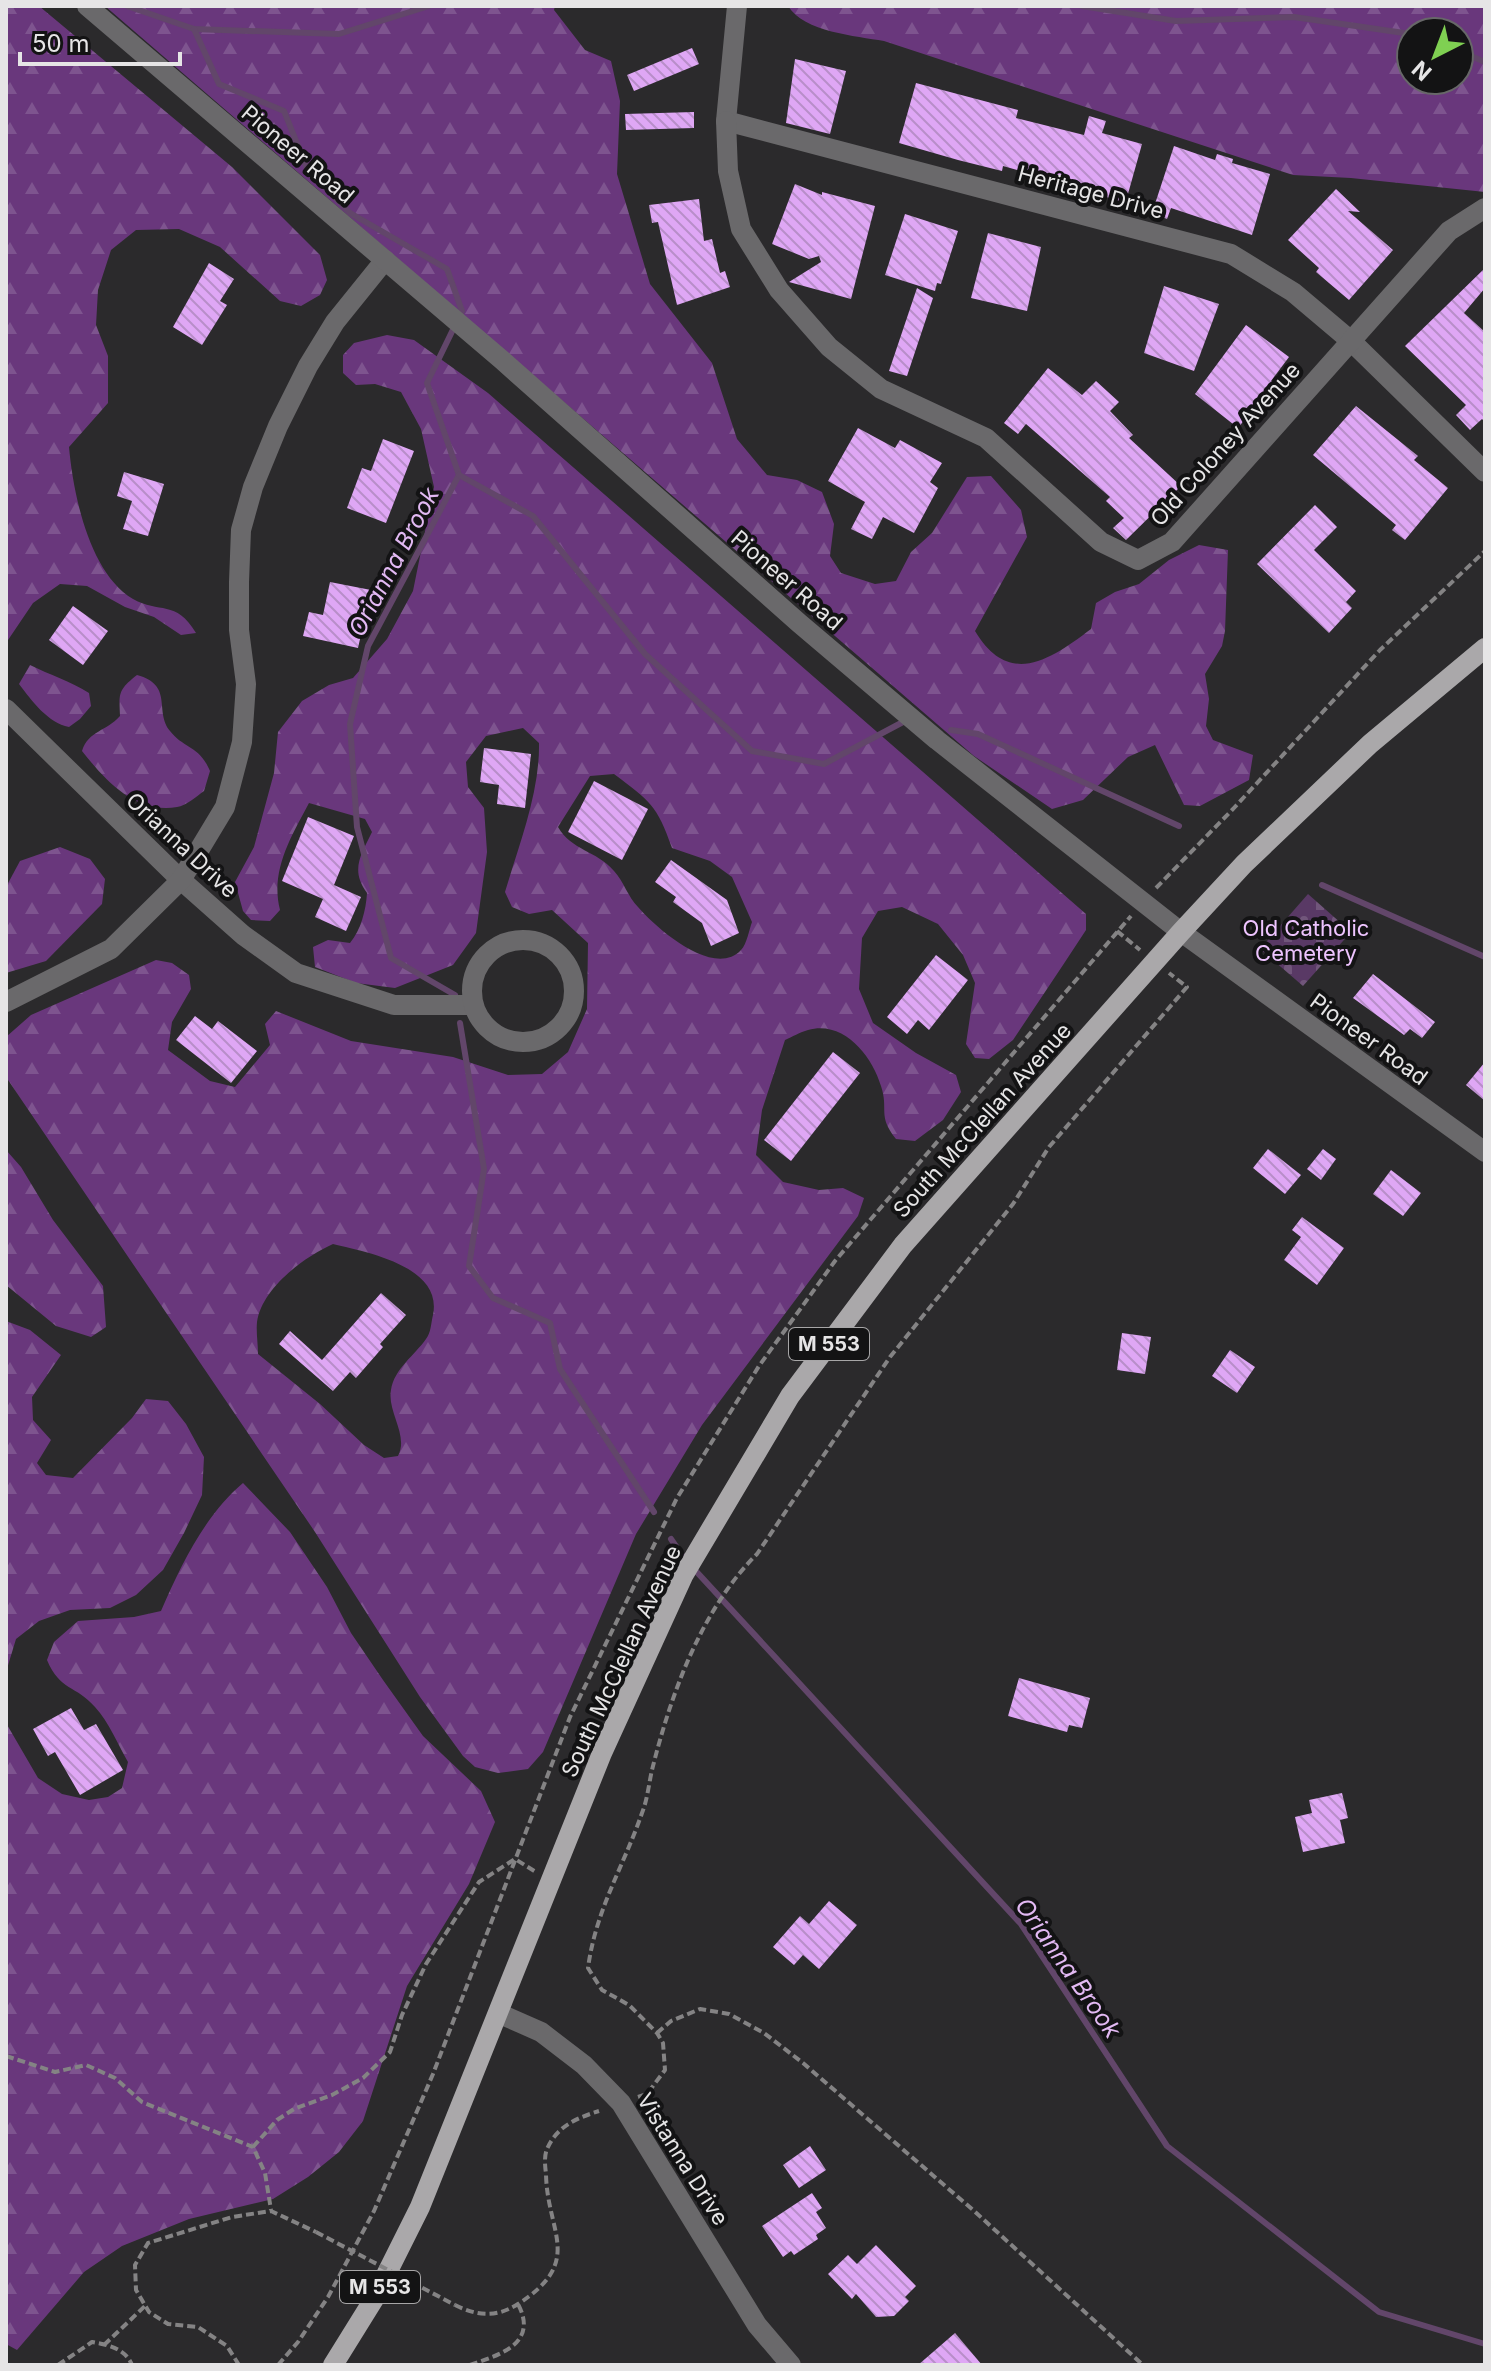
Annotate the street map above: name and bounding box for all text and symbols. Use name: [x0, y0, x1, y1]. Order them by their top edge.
scale bar: [20, 16, 180, 66]
north arrow: [1395, 16, 1475, 96]
text: 50 m: [32, 29, 90, 58]
text: N: [1407, 56, 1437, 86]
street label: Pioneer Road: [236, 99, 360, 209]
street label: Heritage Drive: [1015, 160, 1167, 224]
street label: Old Coloney Avenue: [1145, 357, 1305, 531]
water label: Orianna Brook: [342, 482, 445, 641]
street label: Pioneer Road: [726, 525, 848, 635]
street label: Orianna Drive: [121, 787, 243, 903]
park label: Old Catholic Cemetery: [1243, 915, 1369, 966]
street label: Pioneer Road: [1305, 988, 1433, 1090]
street label: South McClellan Avenue: [888, 1017, 1076, 1223]
road number: M 553: [789, 1328, 869, 1360]
street label: South McClellan Avenue: [556, 1541, 686, 1781]
water label: Orianna Brook: [1009, 1892, 1128, 2044]
street label: Vistanna Drive: [632, 2088, 734, 2230]
road number: M 553: [340, 2271, 420, 2303]

